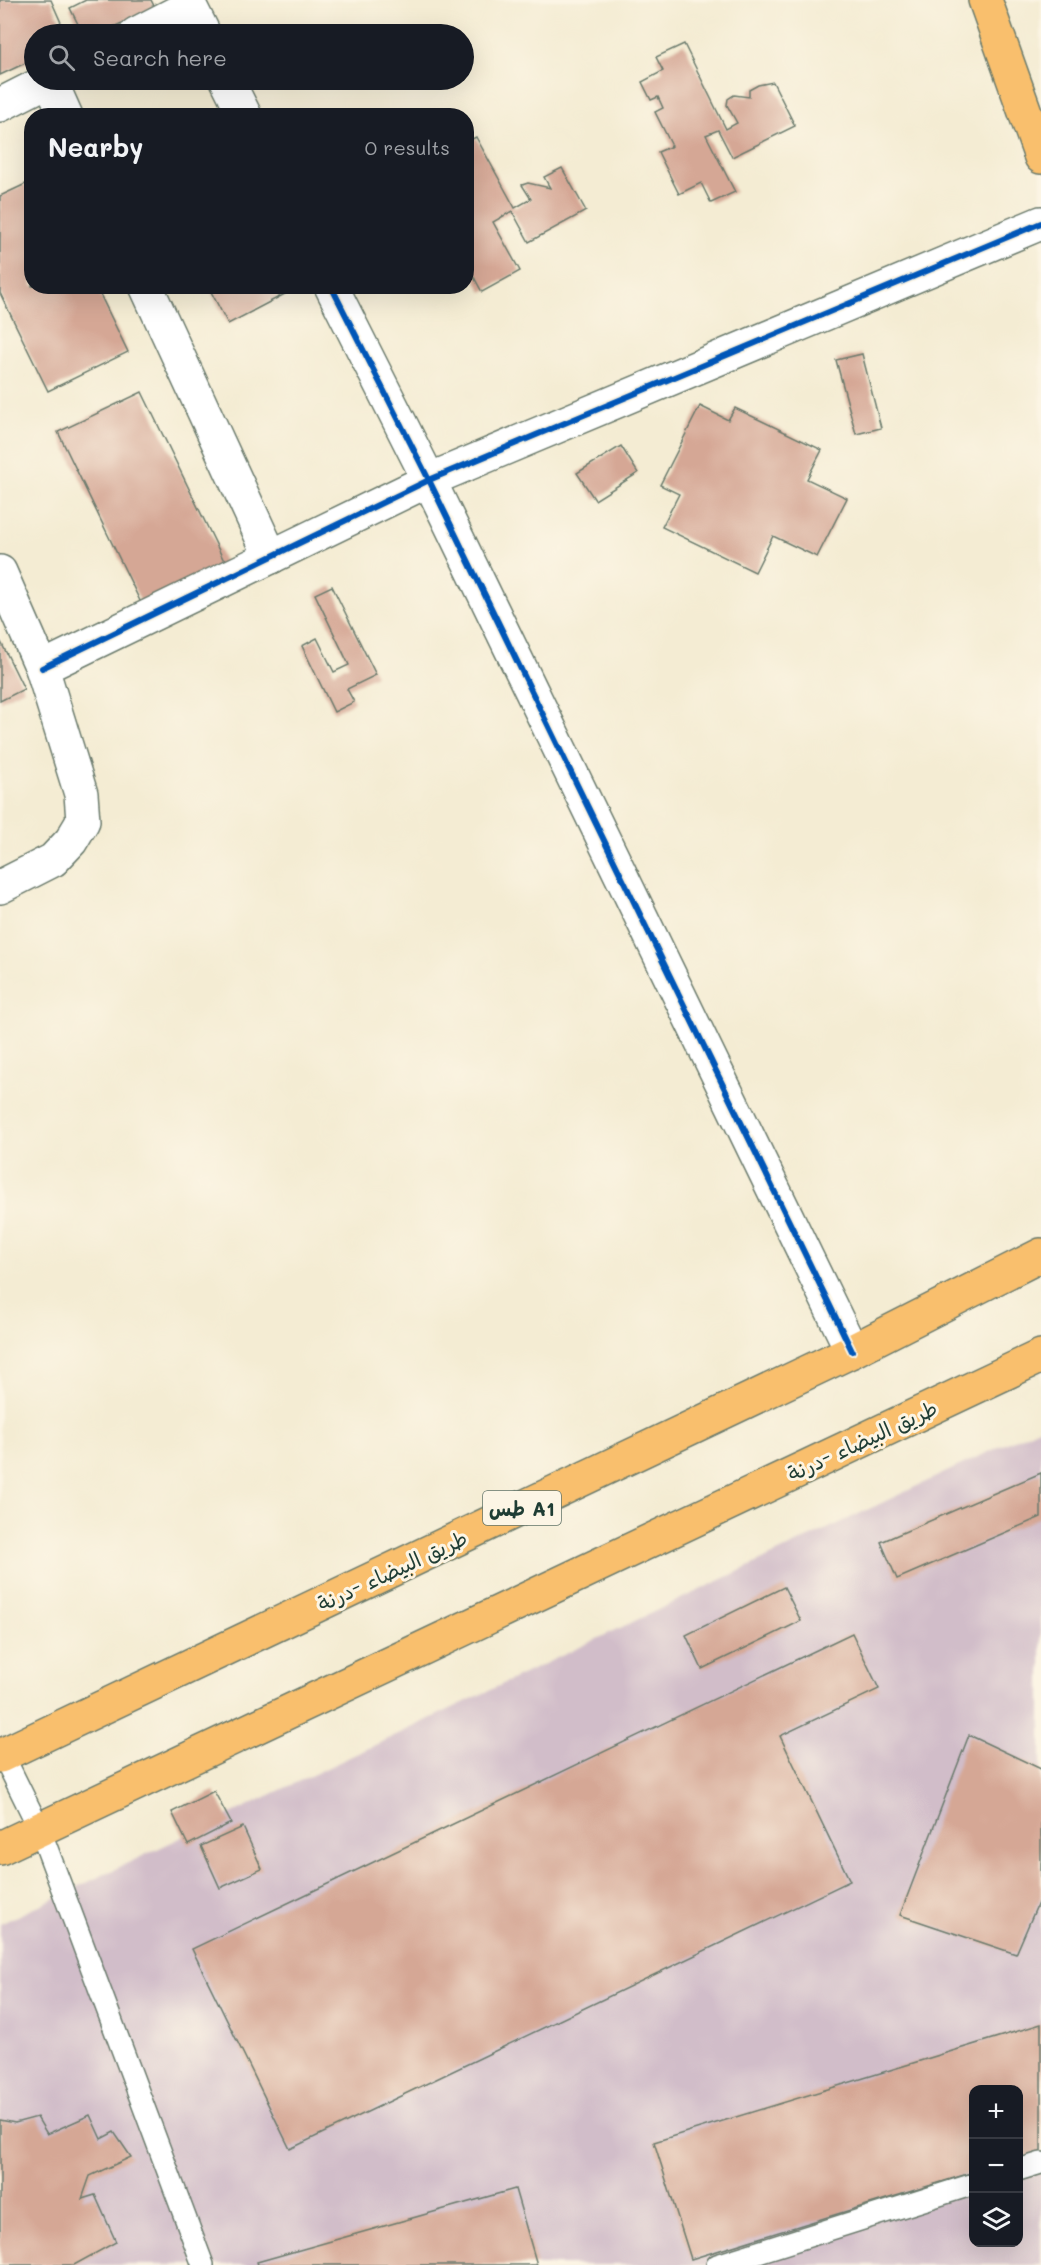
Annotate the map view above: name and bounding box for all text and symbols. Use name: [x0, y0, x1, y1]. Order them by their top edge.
search box: [24, 24, 474, 90]
icon: search: [45, 41, 78, 74]
text: Search here: [93, 43, 227, 72]
text: Nearby: [48, 130, 143, 164]
text: 0 results: [365, 134, 450, 160]
street label: طريق البيضاء -درنة: [783, 1394, 942, 1487]
road number: طس A1: [483, 1491, 561, 1525]
street label: طريق البيضاء -درنة: [313, 1524, 472, 1617]
map controls: [969, 2085, 1023, 2247]
button: +: [969, 2085, 1023, 2139]
button: −: [969, 2139, 1023, 2193]
button: layers: [969, 2193, 1023, 2247]

